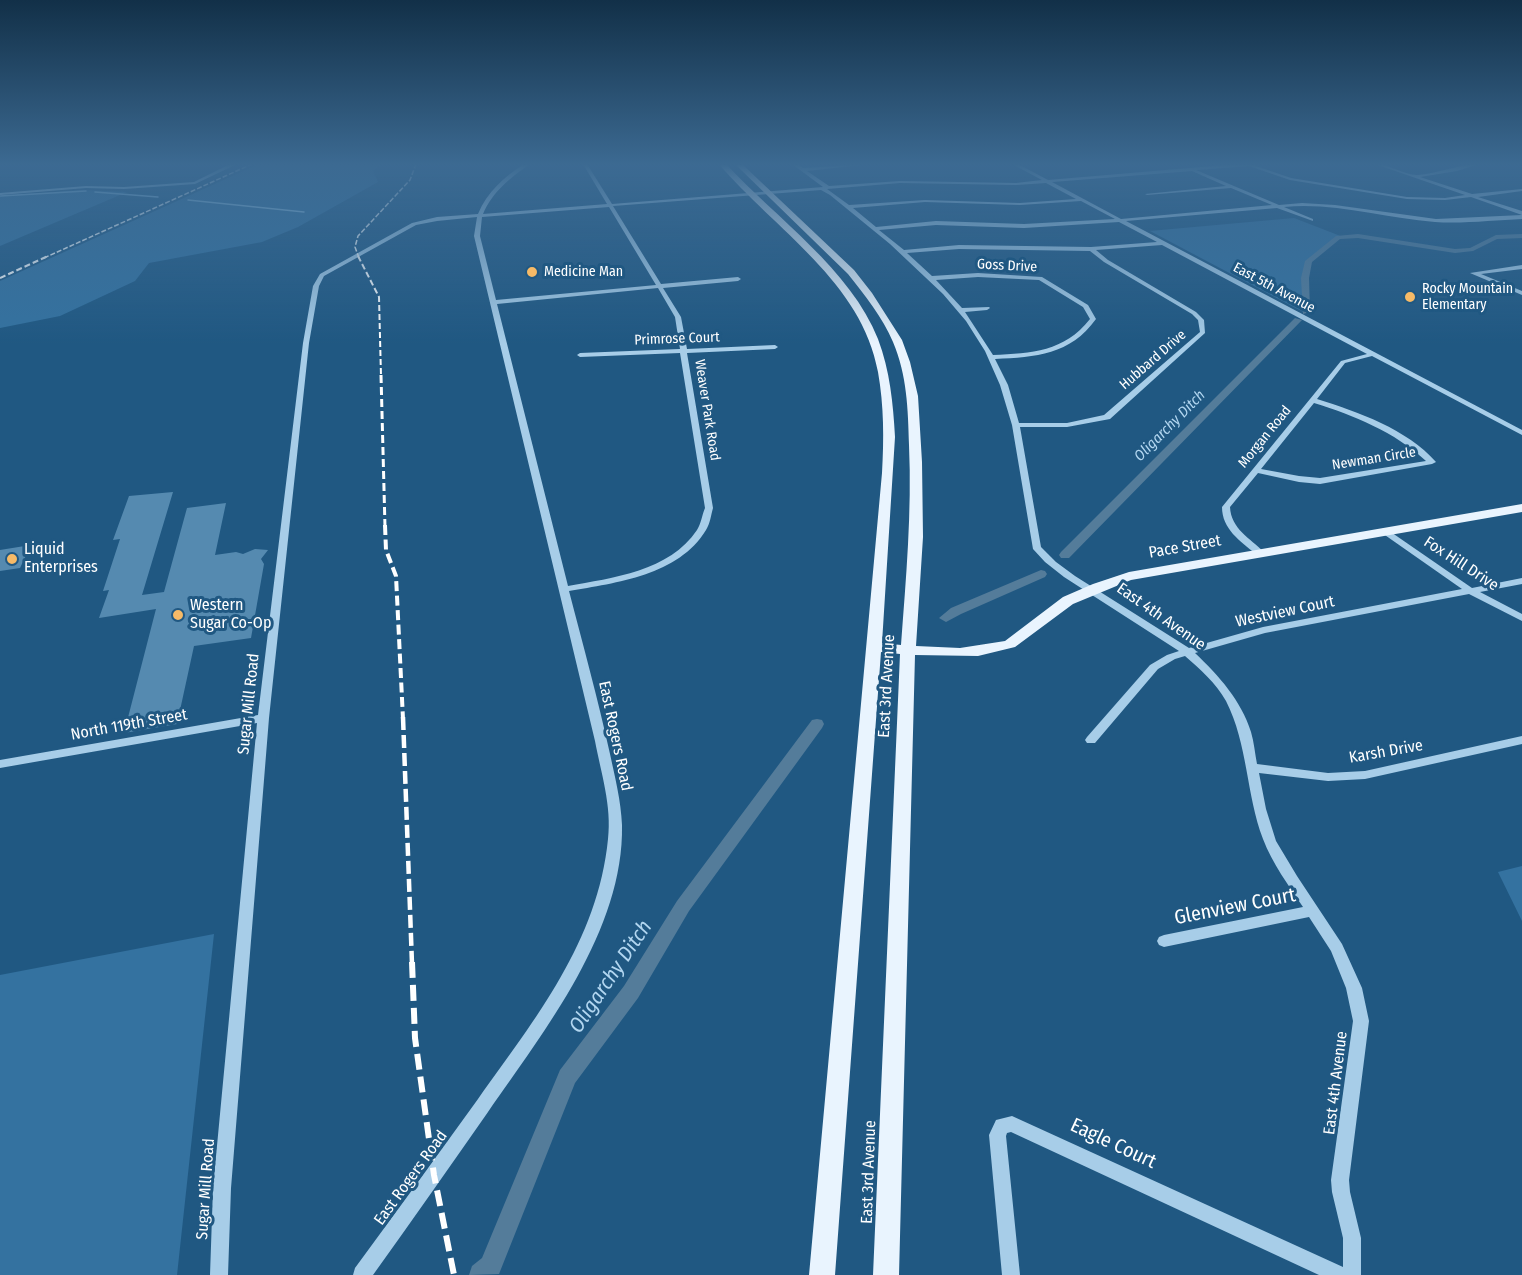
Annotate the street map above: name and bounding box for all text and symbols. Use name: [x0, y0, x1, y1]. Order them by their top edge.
street label: Goss Drive: [977, 256, 1037, 276]
street label: East 5th Avenue: [1230, 259, 1318, 317]
place label: Medicine Man: [544, 264, 623, 280]
marker: Medicine Man: [525, 265, 539, 279]
place label: Rocky Mountain Elementary: [1422, 281, 1513, 314]
marker: Rocky Mountain Elementary: [1403, 290, 1417, 304]
street label: Hubbard Drive: [1116, 327, 1190, 393]
street label: Primrose Court: [634, 329, 720, 349]
street label: Weaver Park Road: [691, 358, 723, 462]
water label: Oligarchy Ditch: [1131, 387, 1209, 465]
street label: Morgan Road: [1235, 403, 1295, 471]
street label: Newman Circle: [1331, 444, 1417, 474]
street label: Pace Street: [1147, 531, 1223, 563]
street label: Fox Hill Drive: [1420, 533, 1502, 595]
place label: Liquid Enterprises: [24, 540, 98, 578]
marker: Liquid Enterprises: [5, 552, 19, 566]
street label: East 4th Avenue: [1113, 579, 1209, 655]
street label: Westview Court: [1234, 592, 1336, 632]
place label: Western Sugar Co-Op: [190, 596, 271, 634]
marker: Western Sugar Co-Op: [171, 608, 185, 622]
street label: East 3rd Avenue: [875, 634, 899, 738]
street label: Sugar Mill Road: [234, 653, 264, 755]
street label: East Rogers Road: [594, 679, 636, 793]
street label: North 119th Street: [69, 705, 189, 745]
street label: Karsh Drive: [1348, 736, 1424, 768]
street label: Glenview Court: [1172, 884, 1298, 930]
water label: Oligarchy Ditch: [564, 916, 658, 1038]
street label: East 4th Avenue: [1320, 1030, 1352, 1136]
street label: Eagle Court: [1066, 1114, 1160, 1174]
street label: East 3rd Avenue: [858, 1120, 880, 1224]
street label: East Rogers Road: [370, 1127, 452, 1229]
street label: Sugar Mill Road: [193, 1138, 219, 1240]

